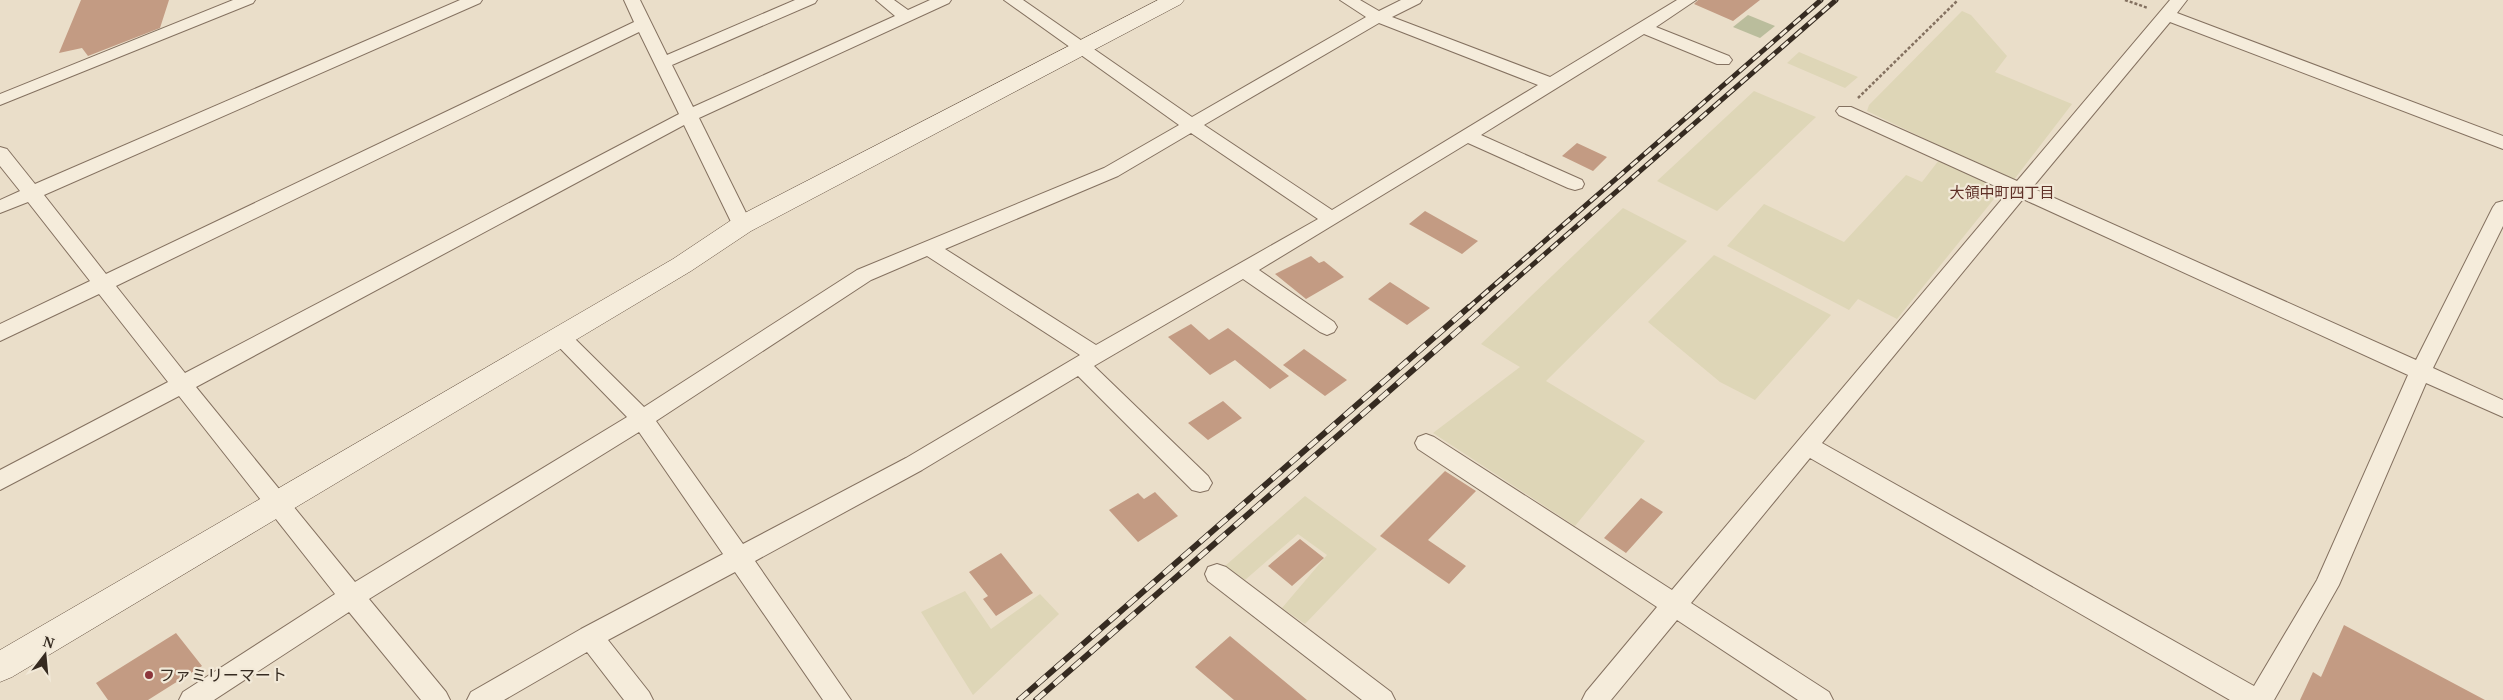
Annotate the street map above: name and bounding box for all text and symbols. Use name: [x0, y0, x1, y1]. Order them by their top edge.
district label: 大領中町四丁目: [1949, 182, 2055, 202]
north arrow: [20, 630, 70, 680]
text: N: [41, 631, 57, 653]
place label: ファミリーマート: [159, 664, 287, 686]
marker: ファミリーマート: [143, 669, 155, 681]

